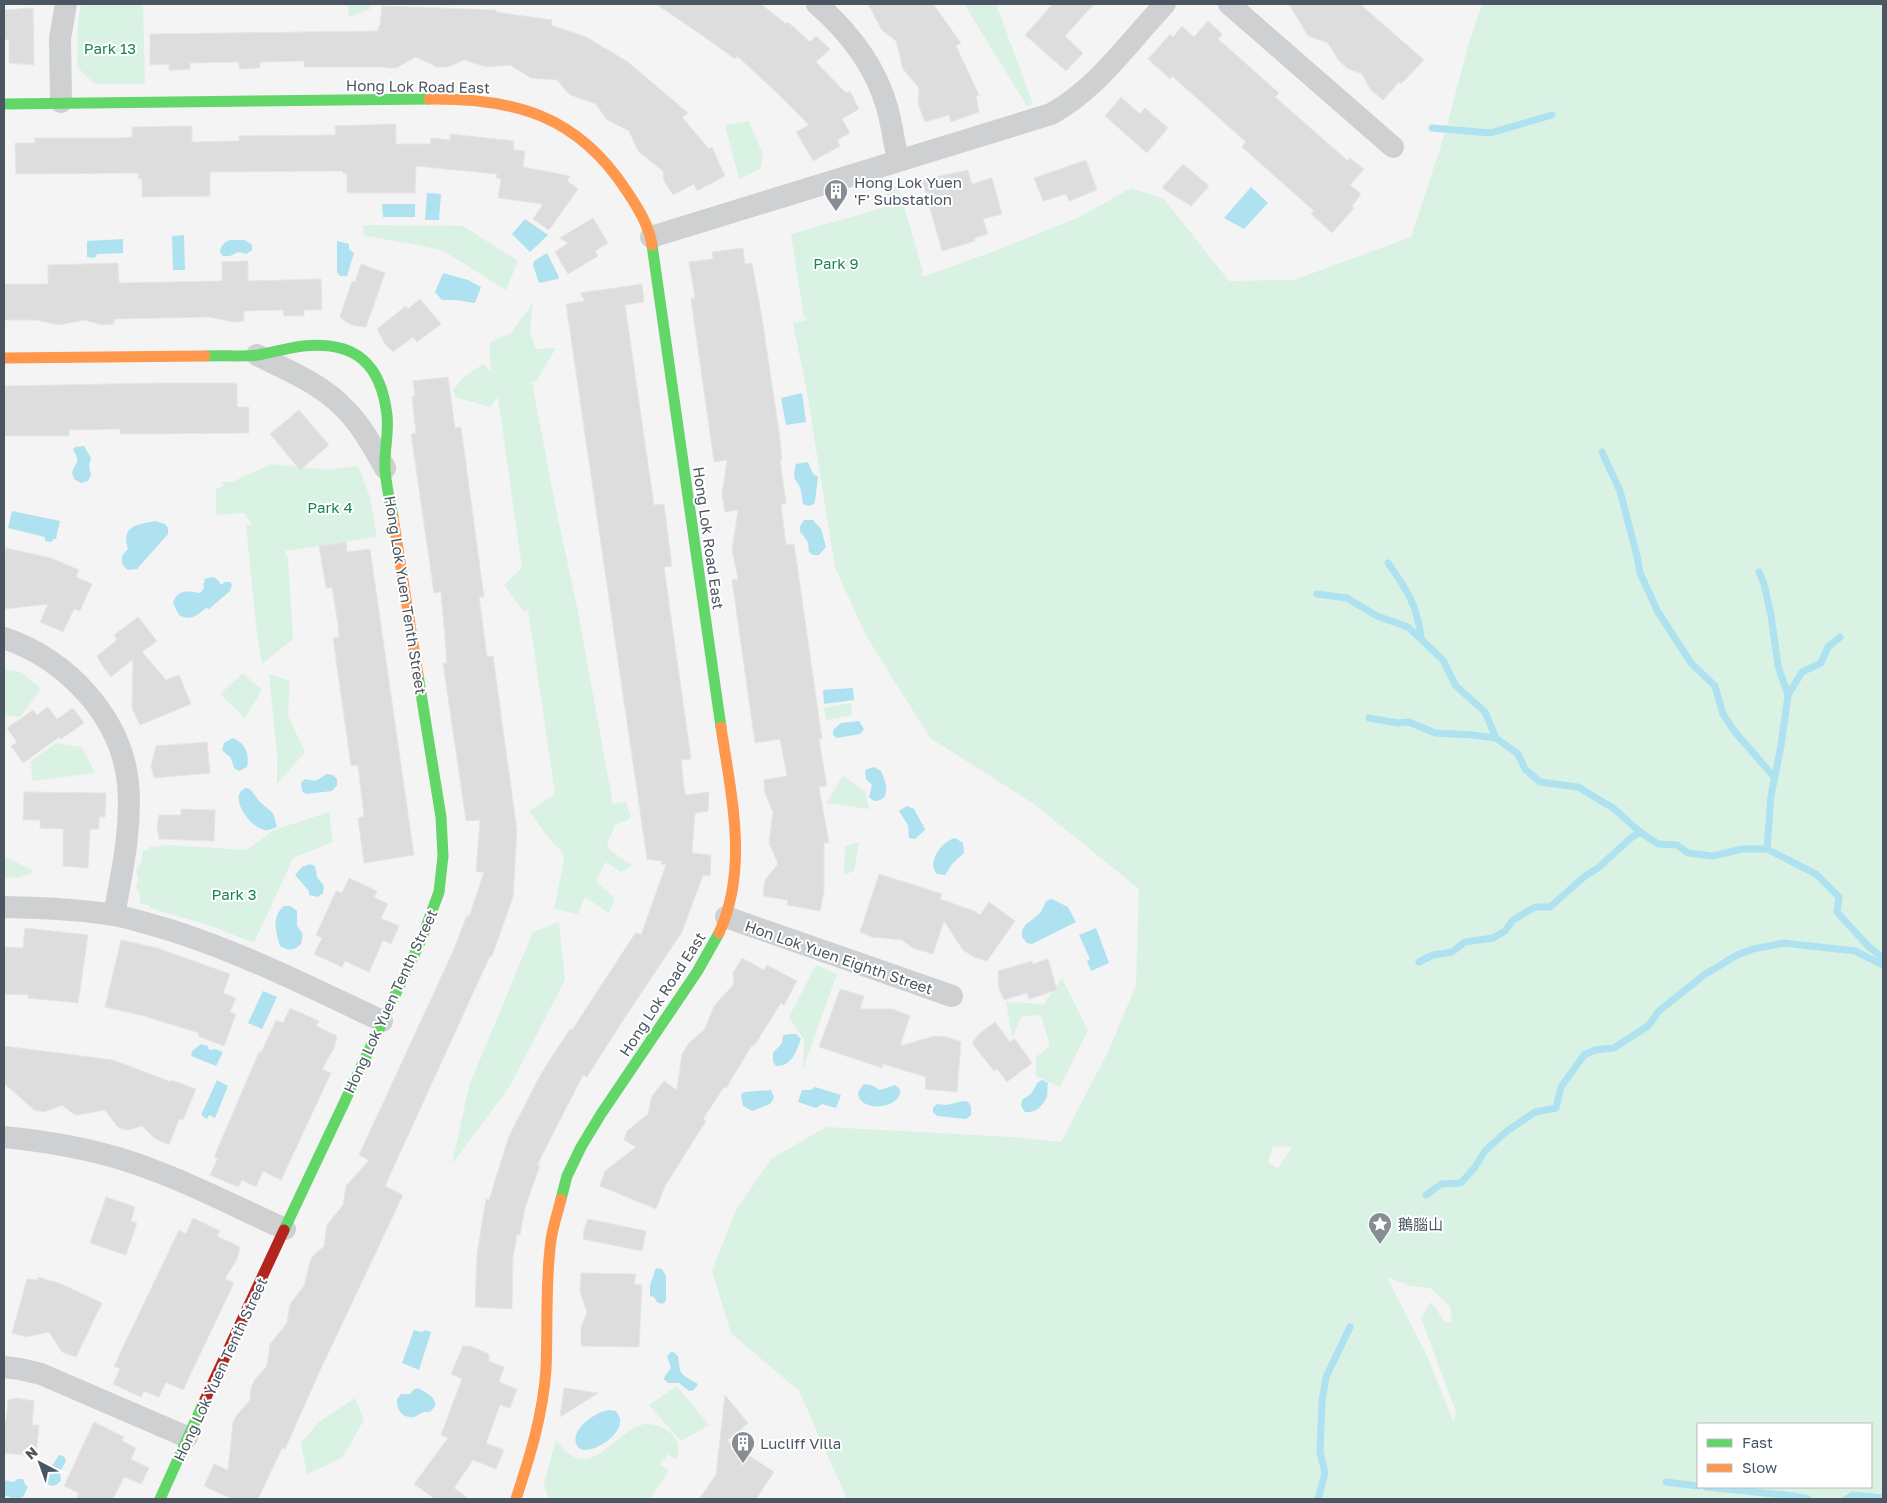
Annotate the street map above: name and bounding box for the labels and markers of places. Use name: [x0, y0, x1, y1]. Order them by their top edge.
place label: Hong Lok Yuen 'F' Substation: [854, 173, 962, 208]
building icon: Hong Lok Yuen 'F' Substation: [823, 178, 849, 212]
place icon: 鵝腦山: [1367, 1211, 1393, 1245]
place label: 鵝腦山: [1398, 1215, 1443, 1233]
building icon: Lucliff Villa: [730, 1430, 756, 1464]
place label: Lucliff Villa: [760, 1434, 841, 1452]

